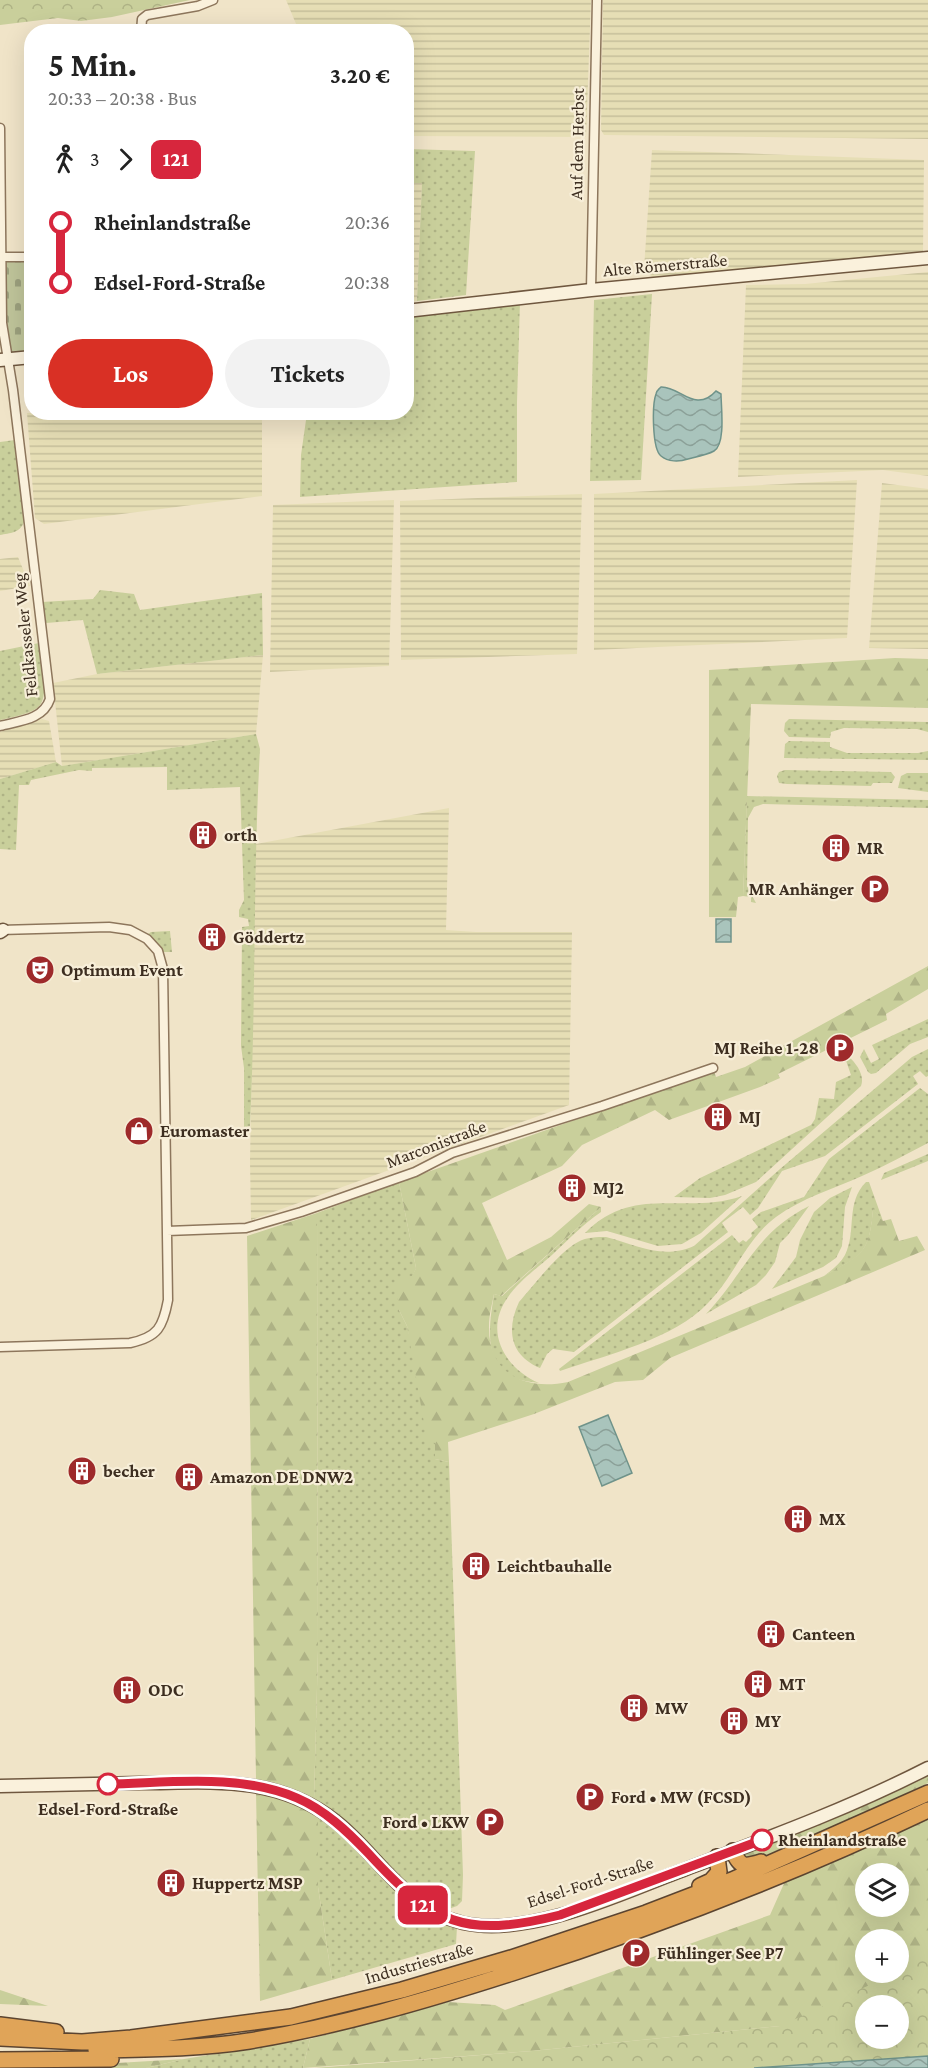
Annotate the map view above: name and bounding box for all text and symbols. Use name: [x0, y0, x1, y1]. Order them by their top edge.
text: 5 Min.: [48, 46, 137, 83]
text: 3.20 €: [330, 63, 390, 88]
text: 20:33 – 20:38 · Bus: [48, 87, 197, 109]
street label: Auf dem Herbst: [566, 87, 588, 200]
icon: walk: [48, 143, 81, 176]
icon: forward: [109, 143, 142, 176]
text: 121: [163, 147, 189, 171]
text: 3: [90, 148, 100, 170]
text: Rheinlandstraße: [94, 210, 251, 235]
text: 20:36: [345, 211, 390, 233]
street label: Alte Römerstraße: [602, 250, 728, 280]
text: Edsel-Ford-Straße: [94, 270, 265, 295]
text: 20:38: [344, 271, 390, 293]
button: Los: [48, 339, 213, 408]
button: Tickets: [225, 339, 390, 408]
street label: Feldkasseler Weg: [9, 572, 41, 698]
building icon: orth: [187, 819, 219, 851]
place label: orth: [224, 825, 258, 845]
building icon: MR: [820, 832, 852, 864]
place label: MR: [857, 838, 885, 858]
parking icon: MR Anhänger: [859, 873, 891, 905]
place label: MR Anhänger: [749, 879, 854, 899]
building icon: Göddertz: [196, 921, 228, 953]
place label: Göddertz: [233, 927, 304, 947]
theatre icon: Optimum Event: [24, 954, 56, 986]
place label: Optimum Event: [61, 960, 183, 980]
parking icon: MJ Reihe 1-28: [824, 1032, 856, 1064]
place label: MJ Reihe 1-28: [714, 1038, 819, 1058]
building icon: MJ: [702, 1101, 734, 1133]
place label: MJ: [739, 1107, 761, 1127]
shop icon: Euromaster: [123, 1115, 155, 1147]
street label: Marconistraße: [383, 1116, 489, 1172]
place label: Euromaster: [160, 1121, 250, 1141]
building icon: MJ2: [556, 1172, 588, 1204]
place label: MJ2: [593, 1178, 624, 1198]
building icon: becher: [66, 1455, 98, 1487]
place label: becher: [102, 1461, 155, 1481]
building icon: Amazon DE DNW2: [173, 1461, 205, 1493]
place label: Amazon DE DNW2: [209, 1467, 353, 1487]
building icon: MX: [782, 1503, 814, 1535]
place label: MX: [819, 1509, 846, 1529]
building icon: Leichtbauhalle: [460, 1550, 492, 1582]
place label: Leichtbauhalle: [497, 1556, 612, 1576]
building icon: Canteen: [755, 1618, 787, 1650]
place label: Canteen: [792, 1624, 856, 1644]
building icon: MT: [742, 1668, 774, 1700]
building icon: ODC: [111, 1674, 143, 1706]
place label: MT: [779, 1674, 806, 1694]
place label: ODC: [148, 1680, 184, 1700]
building icon: MW: [618, 1692, 650, 1724]
place label: MW: [655, 1698, 689, 1718]
building icon: MY: [718, 1705, 750, 1737]
place label: MY: [755, 1711, 782, 1731]
marker: Edsel-Ford-Straße: [97, 1773, 119, 1795]
parking icon: Ford • MW (FCSD): [574, 1781, 606, 1813]
place label: Ford • MW (FCSD): [611, 1787, 752, 1808]
place label: Edsel-Ford-Straße: [38, 1799, 178, 1819]
parking icon: Ford • LKW: [474, 1806, 506, 1838]
place label: Ford • LKW: [382, 1812, 470, 1832]
marker: Rheinlandstraße: [751, 1829, 773, 1851]
place label: Rheinlandstraße: [778, 1830, 906, 1850]
street label: Edsel-Ford-Straße: [524, 1852, 656, 1912]
map controls: [855, 1863, 909, 2049]
button: layers: [855, 1863, 909, 1917]
building icon: Huppertz MSP: [155, 1867, 187, 1899]
place label: Huppertz MSP: [192, 1873, 303, 1893]
line badge: 121: [388, 1886, 458, 1924]
text: 121: [410, 1893, 436, 1917]
button: +: [855, 1929, 909, 1983]
parking icon: Fühlinger See P7: [620, 1937, 652, 1969]
street label: Industriestraße: [363, 1938, 475, 1988]
place label: Fühlinger See P7: [657, 1943, 784, 1963]
button: −: [855, 1995, 909, 2049]

